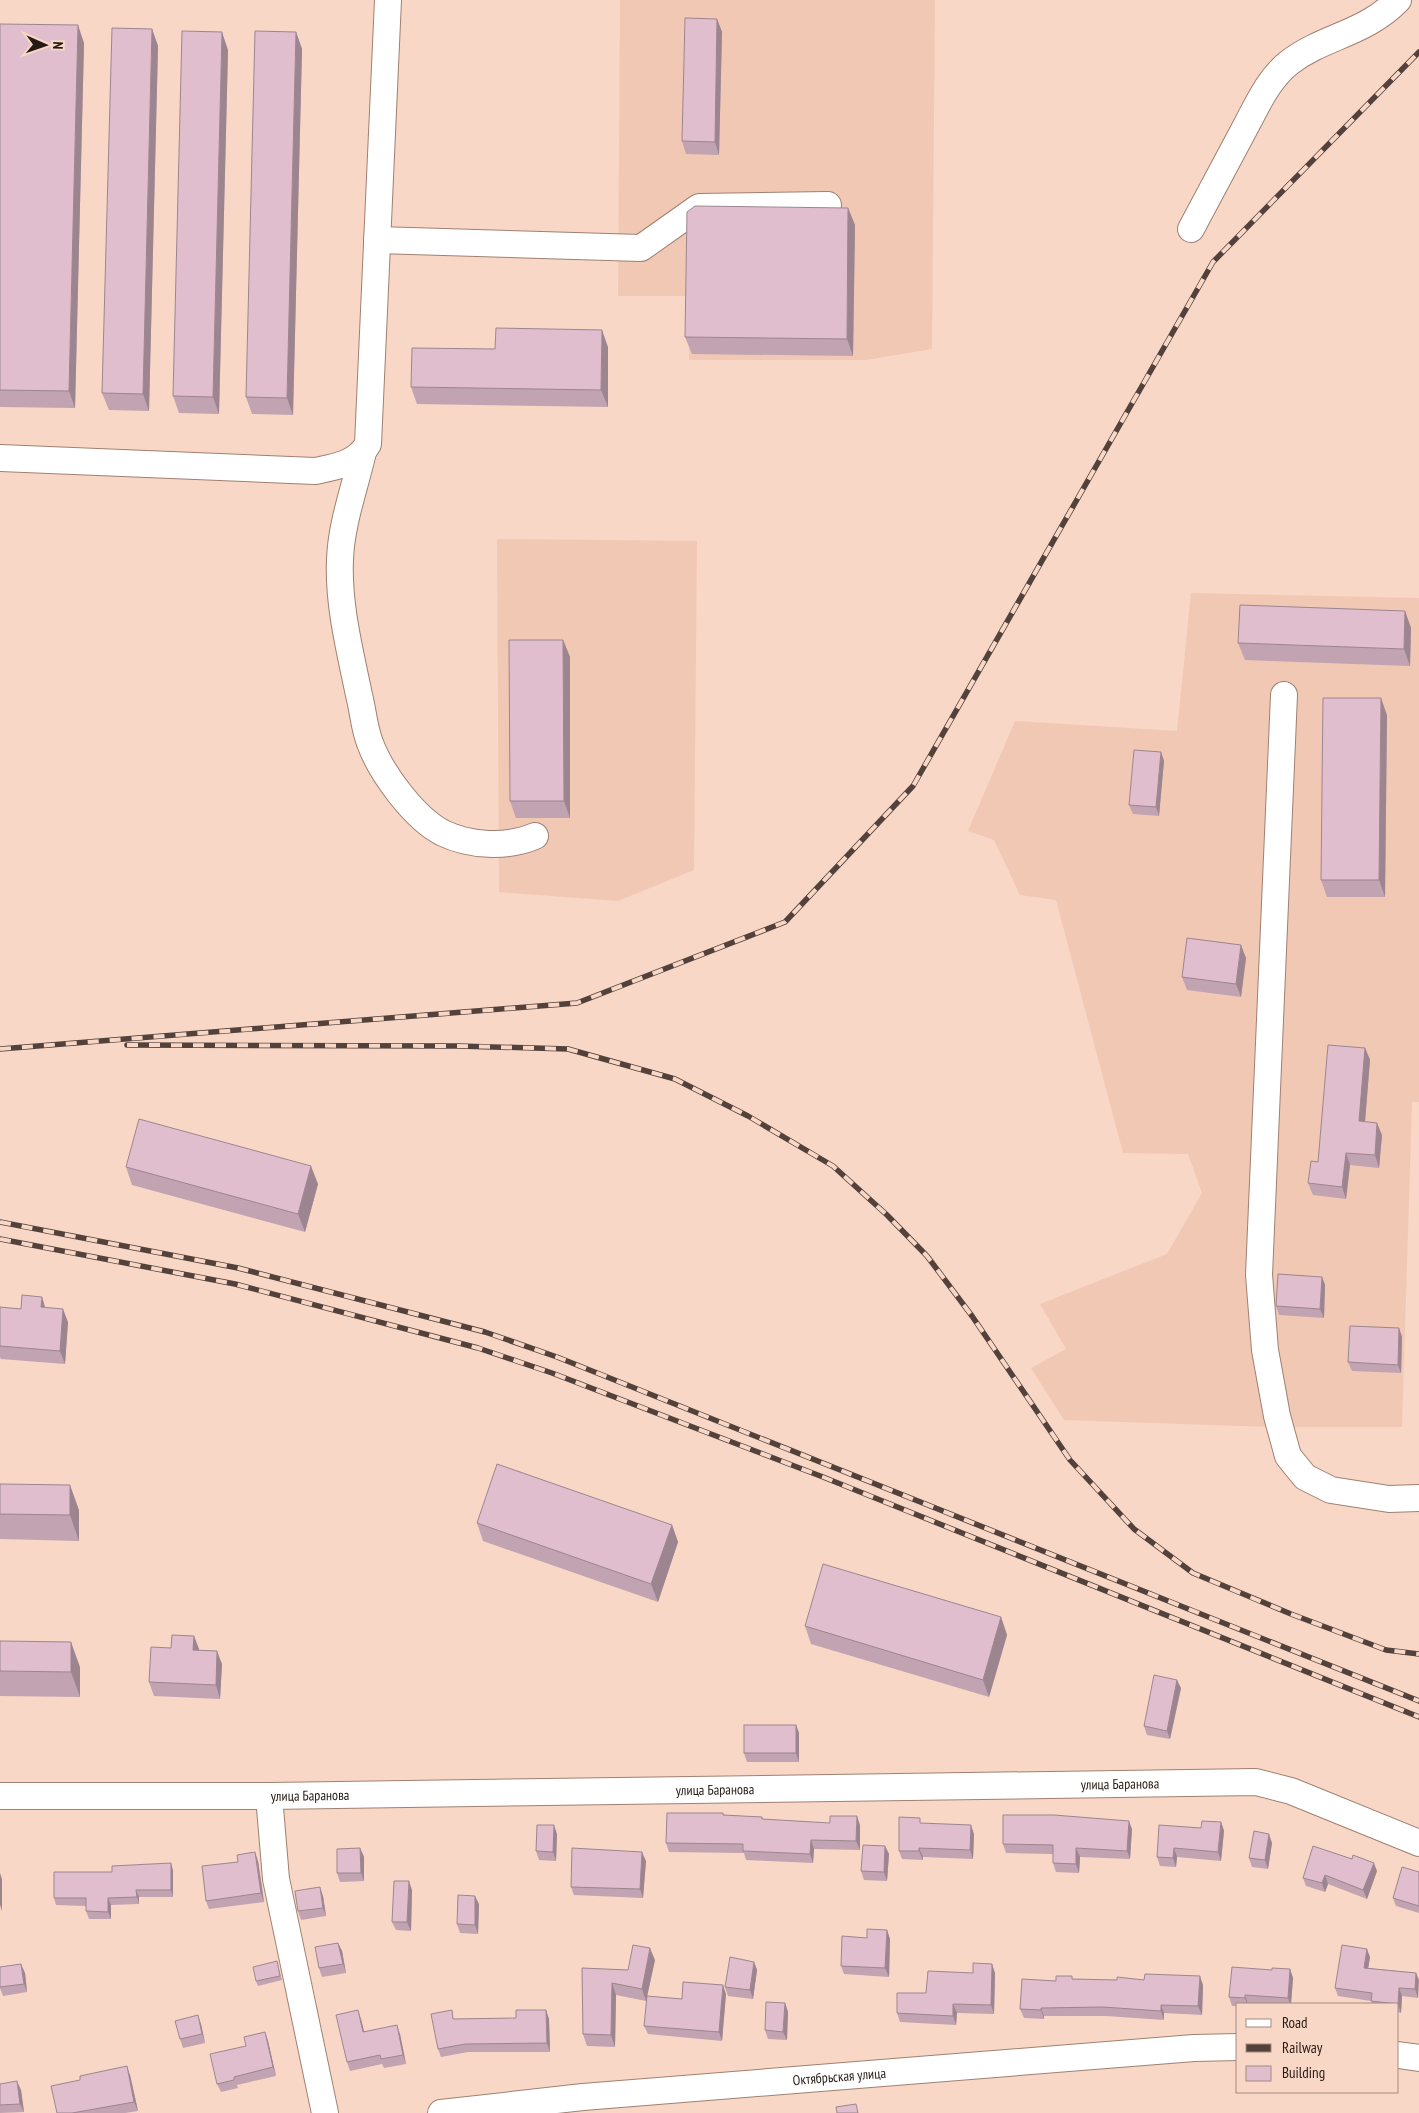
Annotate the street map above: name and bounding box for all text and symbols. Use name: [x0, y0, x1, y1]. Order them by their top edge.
north arrow: [20, 20, 70, 70]
text: N: [49, 41, 67, 50]
street label: улица Баранова: [1080, 1774, 1159, 1793]
street label: улица Баранова: [675, 1780, 754, 1799]
street label: улица Баранова: [271, 1786, 349, 1805]
legend: [1236, 2003, 1399, 2093]
text: Road: [1282, 2013, 1308, 2032]
text: Railway: [1282, 2038, 1323, 2057]
text: Building: [1282, 2063, 1325, 2082]
street label: Октябрьская улица: [792, 2064, 887, 2089]

